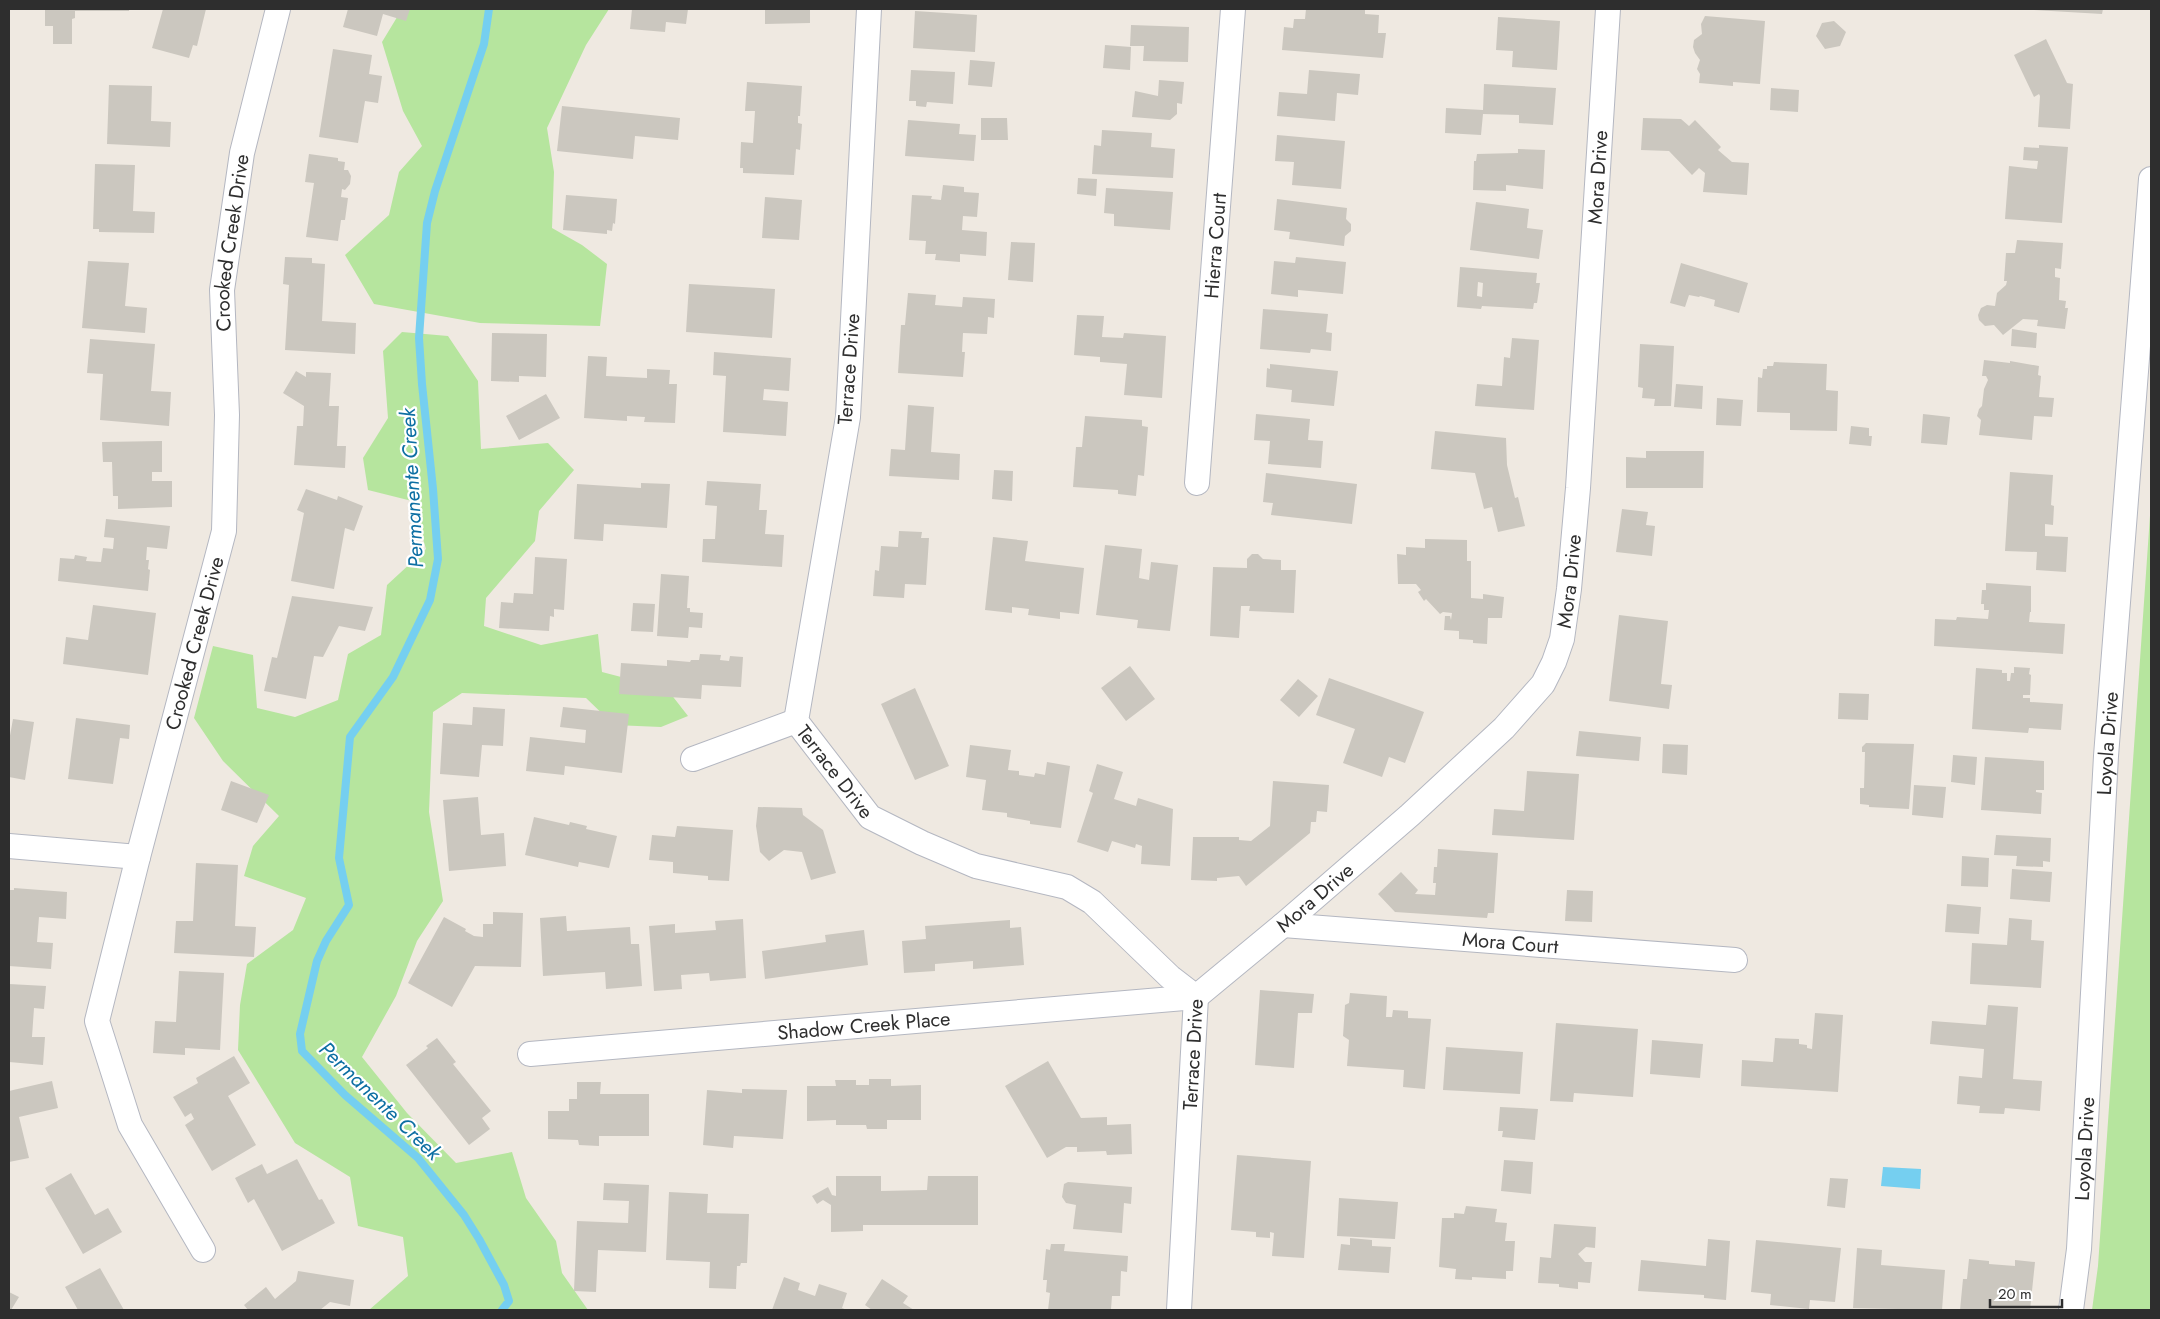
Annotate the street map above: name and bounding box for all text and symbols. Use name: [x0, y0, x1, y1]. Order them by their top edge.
street label: Mora Drive: [1580, 129, 1615, 225]
street label: Crooked Creek Drive: [207, 152, 256, 332]
street label: Hierra Court: [1197, 192, 1234, 300]
street label: Terrace Drive: [831, 312, 867, 426]
water label: Permanente Creek: [393, 406, 431, 569]
street label: Mora Drive: [1549, 533, 1588, 630]
street label: Crooked Creek Drive: [158, 553, 231, 733]
street label: Loyola Drive: [2089, 690, 2125, 796]
street label: Terrace Drive: [790, 719, 881, 825]
street label: Mora Drive: [1270, 856, 1360, 939]
street label: Mora Court: [1461, 924, 1560, 961]
street label: Terrace Drive: [1175, 998, 1210, 1111]
street label: Shadow Creek Place: [776, 1004, 951, 1047]
water label: Permanente Creek: [312, 1035, 449, 1168]
street label: Loyola Drive: [2067, 1096, 2102, 1201]
scale bar: [1990, 1276, 2062, 1308]
text: 20 m: [1998, 1283, 2032, 1305]

